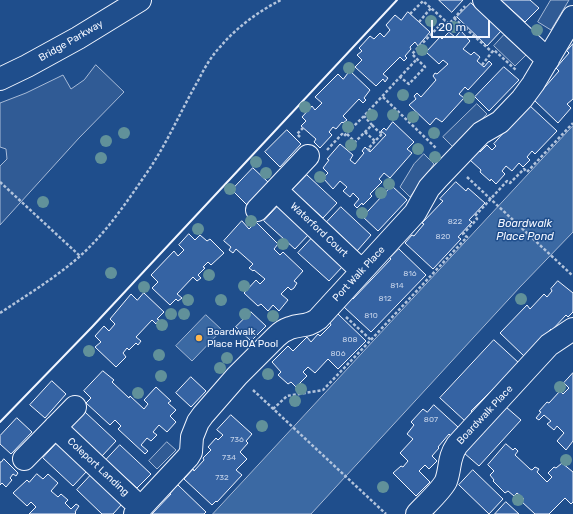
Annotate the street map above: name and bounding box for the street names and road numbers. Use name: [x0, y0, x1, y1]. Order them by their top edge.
street label: Bridge Parkway: [37, 18, 105, 64]
street label: Waterford Court: [288, 200, 350, 260]
street label: Port Walk Place: [330, 244, 388, 304]
street label: Boardwalk Place: [455, 383, 515, 447]
street label: Coleport Landing: [65, 435, 131, 499]

